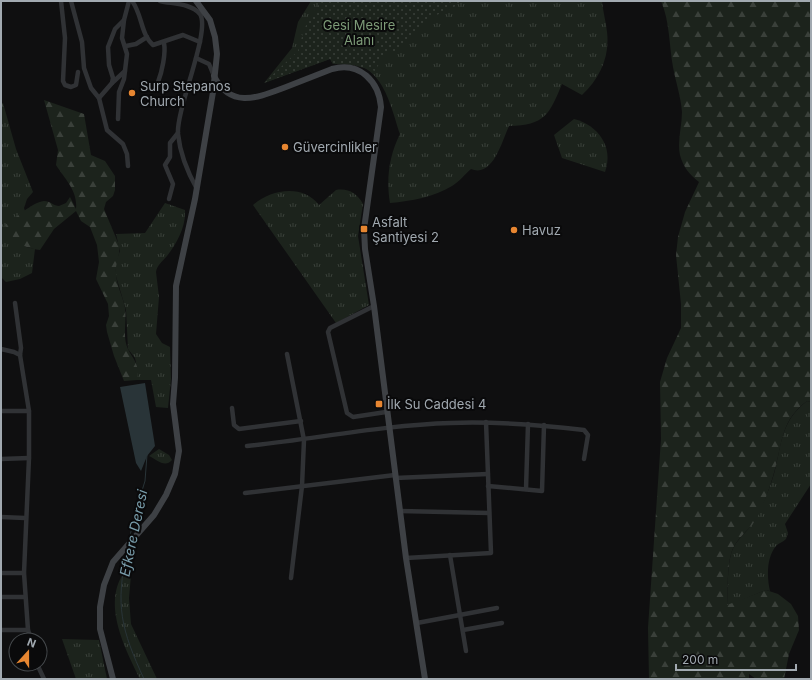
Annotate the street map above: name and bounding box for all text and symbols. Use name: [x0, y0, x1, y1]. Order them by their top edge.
park label: Gesi Mesire Alanı: [323, 17, 395, 48]
place label: Surp Stepanos Church: [140, 78, 231, 109]
marker: Surp Stepanos Church: [127, 88, 137, 98]
place label: Güvercinlikler: [293, 139, 377, 155]
marker: Güvercinlikler: [280, 142, 290, 152]
place label: Asfalt Şantiyesi 2: [372, 214, 439, 245]
place label: Havuz: [522, 222, 561, 238]
marker: Asfalt Şantiyesi 2: [359, 224, 369, 234]
marker: Havuz: [509, 225, 519, 235]
place label: İlk Su Caddesi 4: [387, 396, 486, 412]
marker: İlk Su Caddesi 4: [374, 399, 384, 409]
water label: Efkere Deresi: [116, 488, 151, 578]
north arrow: [8, 632, 48, 672]
text: N: [25, 635, 38, 651]
scale bar: [676, 646, 796, 672]
text: 200 m: [682, 652, 718, 667]

